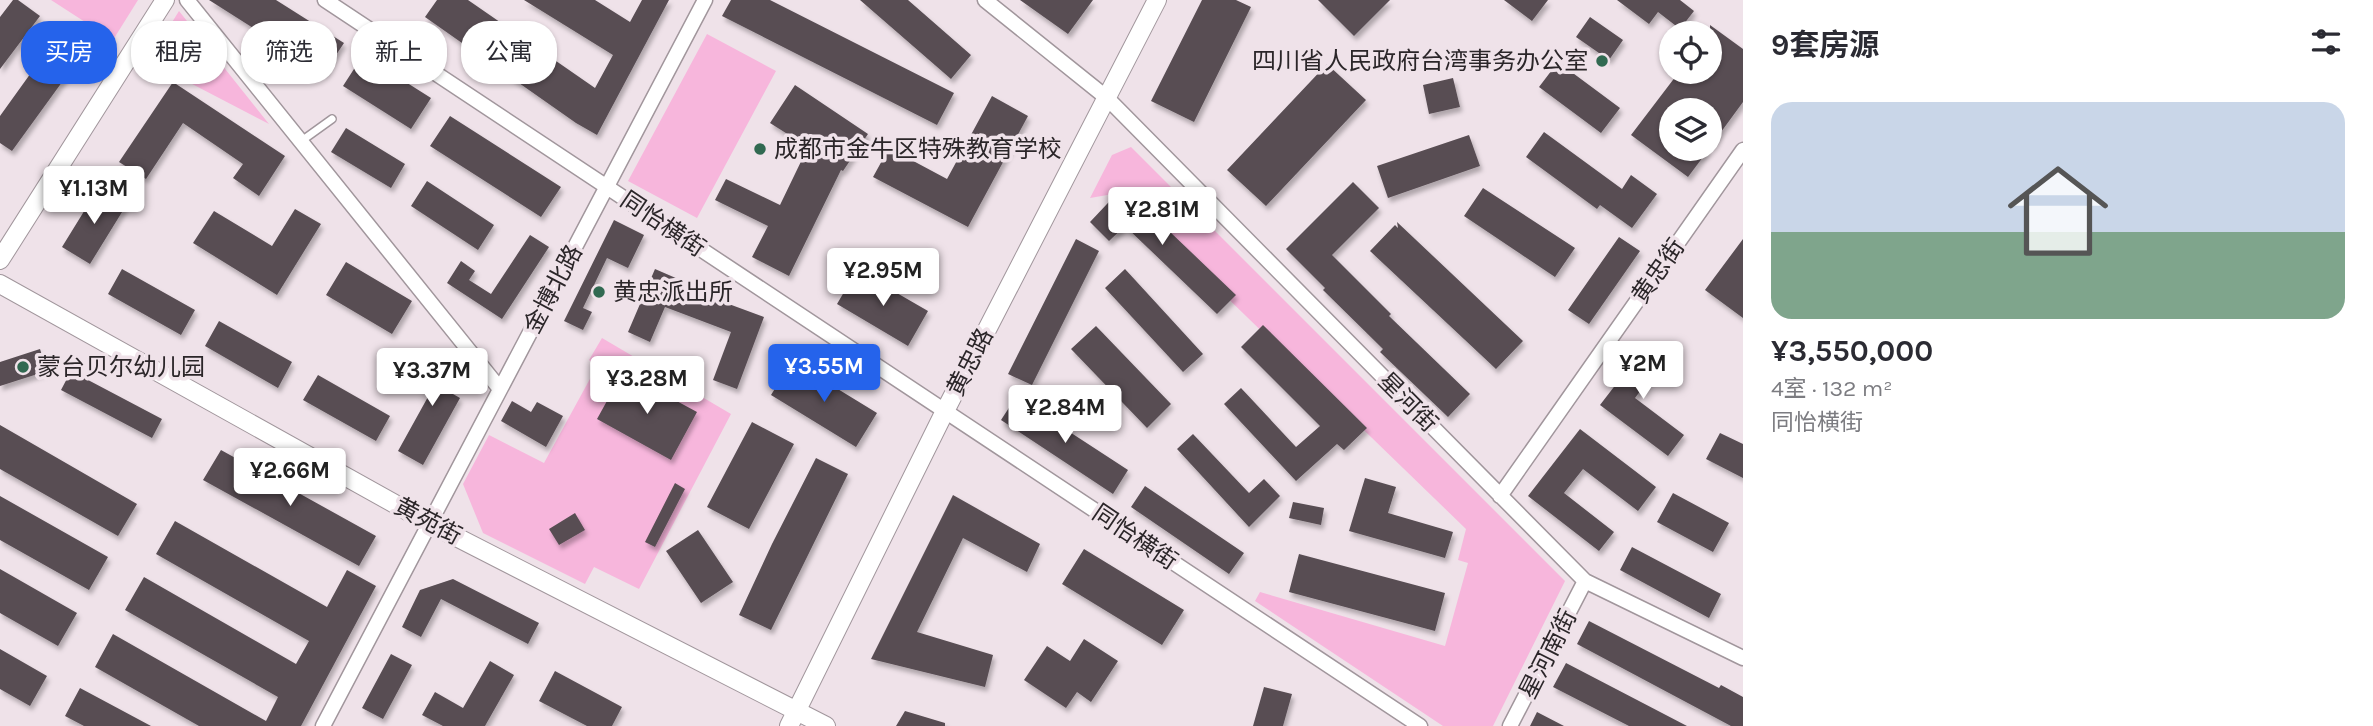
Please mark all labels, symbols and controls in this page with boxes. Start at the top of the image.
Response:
chip: 买房 [21,21,117,84]
chip: 租房 [131,21,227,84]
chip: 筛选 [241,21,337,84]
chip: 新上 [351,21,447,84]
chip: 公寓 [461,21,557,84]
map controls [1659,21,1722,161]
button: locate [1659,21,1722,84]
icon: filters [2307,23,2345,61]
text: 9套房源 [1771,27,1879,63]
place label: 四川省人民政府台湾事务办公室 [1252,47,1588,75]
marker: 四川省人民政府台湾事务办公室 [1594,53,1610,69]
button: layers [1659,98,1722,161]
place label: 成都市金牛区特殊教育学校 [774,135,1062,163]
marker: 成都市金牛区特殊教育学校 [752,141,768,157]
icon: home [1995,148,2121,274]
pin: ¥1.13M [37,166,151,226]
text: ¥1.13M [59,175,129,202]
street label: 同怡横街 [615,186,711,262]
pin: ¥2.81M [1105,188,1219,247]
text: ¥2.81M [1124,196,1200,223]
street label: 黄忠街 [1626,233,1690,309]
street label: 金博北路 [518,240,588,338]
pin: ¥2.95M [826,248,940,308]
text: ¥2.95M [843,257,923,284]
place label: 黄忠派出所 [613,278,733,306]
marker: 黄忠派出所 [591,284,607,300]
street label: 黄忠路 [941,324,999,400]
text: ¥3,550,000 [1771,333,1933,369]
pin: ¥2M [1609,342,1677,401]
pin: ¥3.55M [767,344,881,404]
pin: ¥3.37M [375,348,489,408]
text: ¥2M [1619,350,1667,377]
place label: 蒙台贝尔幼儿园 [37,353,205,381]
text: ¥3.55M [784,353,864,380]
pin: ¥3.28M [590,356,704,416]
text: ¥3.37M [393,357,471,384]
marker: 蒙台贝尔幼儿园 [15,359,31,375]
text: ¥3.28M [606,365,688,392]
street label: 星河街 [1373,367,1443,437]
text: 4室 · 132 m² [1771,375,1893,402]
pin: ¥2.84M [1008,386,1122,445]
text: ¥2.84M [1024,394,1106,421]
text: 同怡横街 [1771,409,1863,436]
pin: ¥2.66M [233,448,347,508]
text: ¥2.66M [250,457,330,484]
street label: 黄苑街 [390,492,466,550]
street label: 同怡横街 [1087,499,1183,575]
street label: 星河南街 [1514,605,1582,703]

